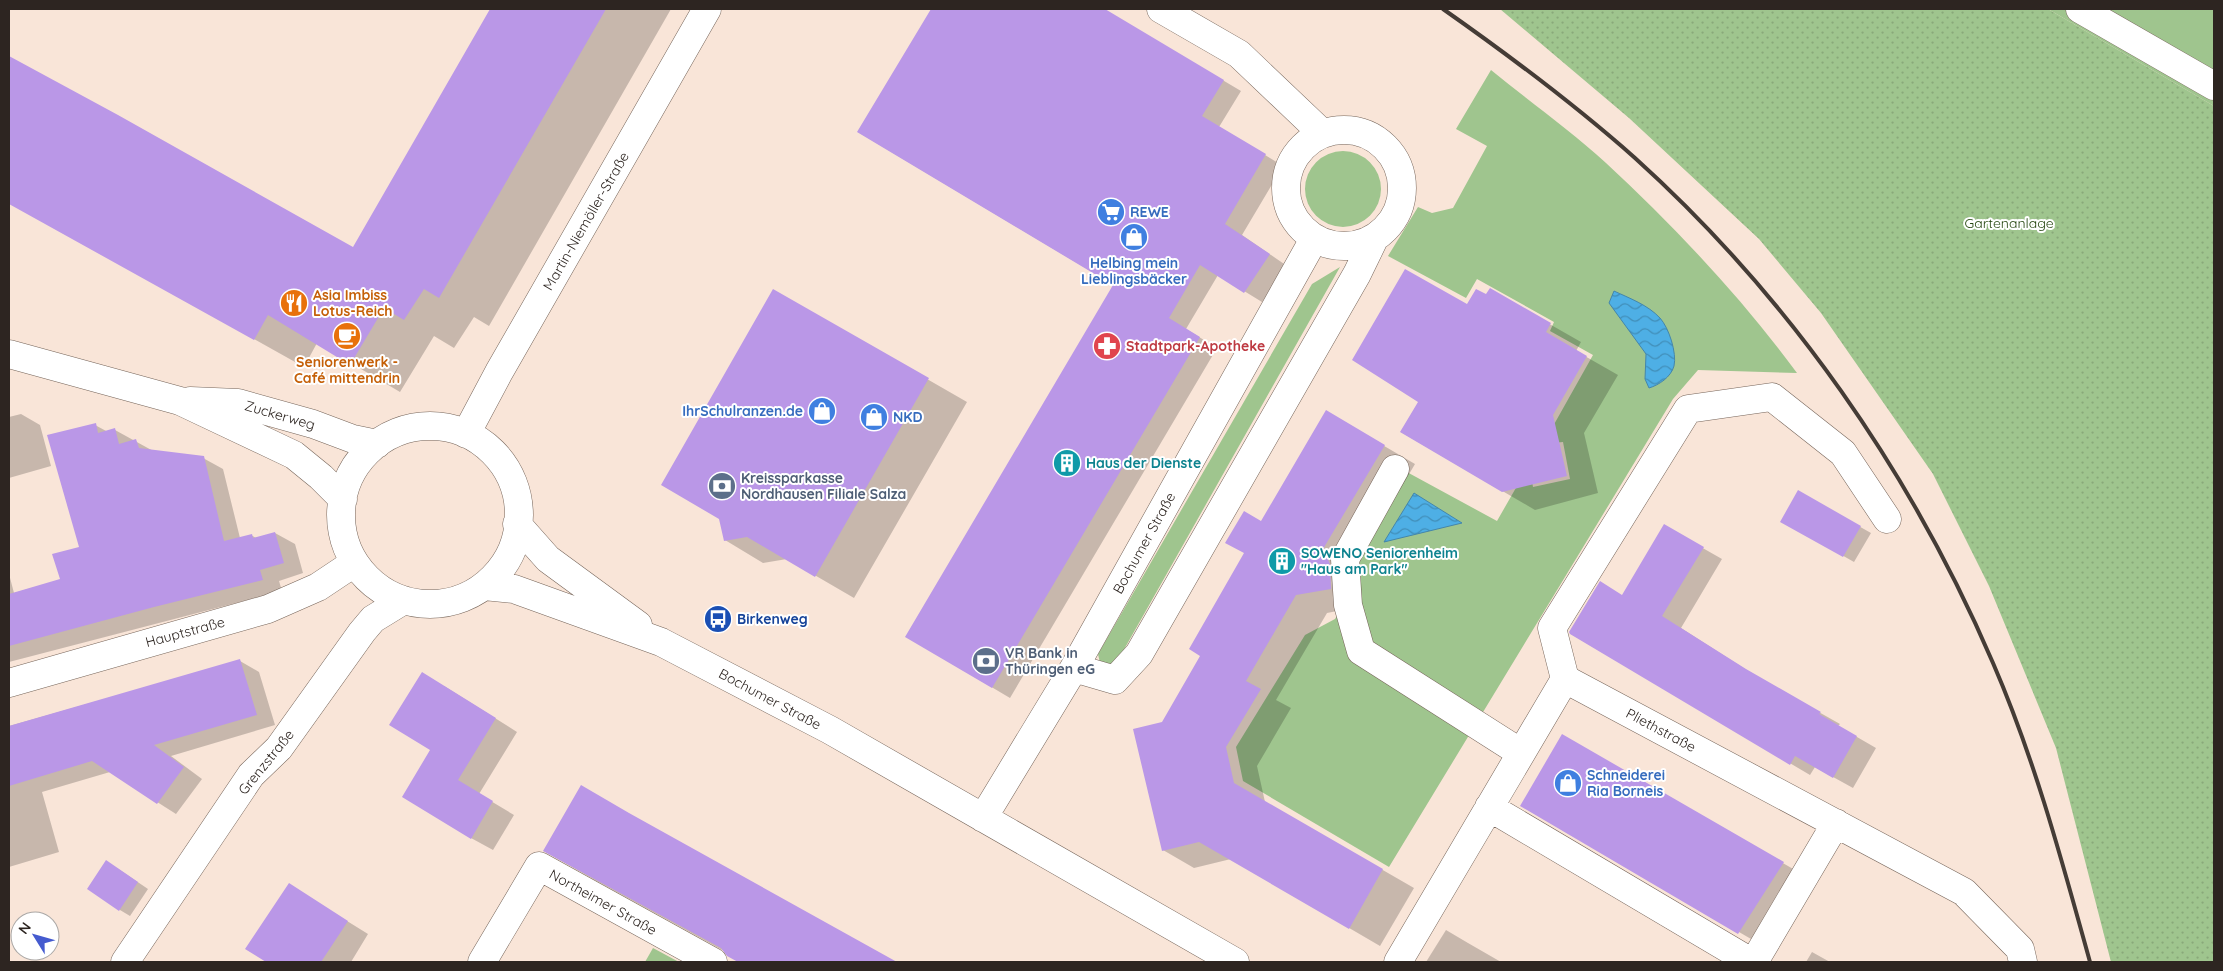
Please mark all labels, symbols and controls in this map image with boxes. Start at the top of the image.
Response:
street label: Martin-Niemöller-Straße [539,149,633,293]
supermarket icon: REWE [1096,197,1126,227]
place label: REWE [1130,203,1169,221]
park label: Gartenanlage [1964,214,2054,232]
shop icon: Helbing mein Lieblingsbäcker [1119,222,1149,252]
place label: Helbing mein Lieblingsbäcker [1081,254,1187,288]
place label: Asia Imbiss Lotus-Reich [313,286,392,320]
restaurant icon: Asia Imbiss Lotus-Reich [279,288,309,318]
cafe icon: Seniorenwerk - Café mittendrin [332,321,362,351]
pharmacy icon: Stadtpark-Apotheke [1092,331,1122,361]
place label: Stadtpark-Apotheke [1126,337,1265,355]
place label: Seniorenwerk - Café mittendrin [294,353,400,387]
street label: Zuckerweg [243,396,317,434]
shop icon: IhrSchulranzen.de [807,396,837,426]
place label: IhrSchulranzen.de [682,402,803,420]
shop icon: NKD [859,402,889,432]
place label: NKD [893,408,922,426]
building icon: Haus der Dienste [1052,448,1082,478]
place label: Haus der Dienste [1086,454,1201,472]
place label: Kreissparkasse Nordhausen Filiale Salza [741,469,906,503]
bank icon: Kreissparkasse Nordhausen Filiale Salza [707,471,737,501]
street label: Bochumer Straße [1109,489,1179,597]
place label: SOWENO Seniorenheim "Haus am Park" [1301,544,1458,578]
building icon: SOWENO Seniorenheim "Haus am Park" [1267,546,1297,576]
bus stop icon: Birkenweg [703,604,733,634]
place label: Birkenweg [737,610,808,628]
street label: Hauptstraße [143,613,227,651]
place label: VR Bank in Thüringen eG [1005,644,1095,678]
bank icon: VR Bank in Thüringen eG [971,646,1001,676]
street label: Bochumer Straße [716,664,824,734]
street label: Pliethstraße [1623,704,1699,756]
street label: Grenzstraße [234,726,298,798]
place label: Schneiderei Ria Borneis [1587,766,1665,800]
shop icon: Schneiderei Ria Borneis [1553,768,1583,798]
street label: Northeimer Straße [546,865,660,939]
north arrow [10,911,60,961]
text: N [14,919,35,938]

